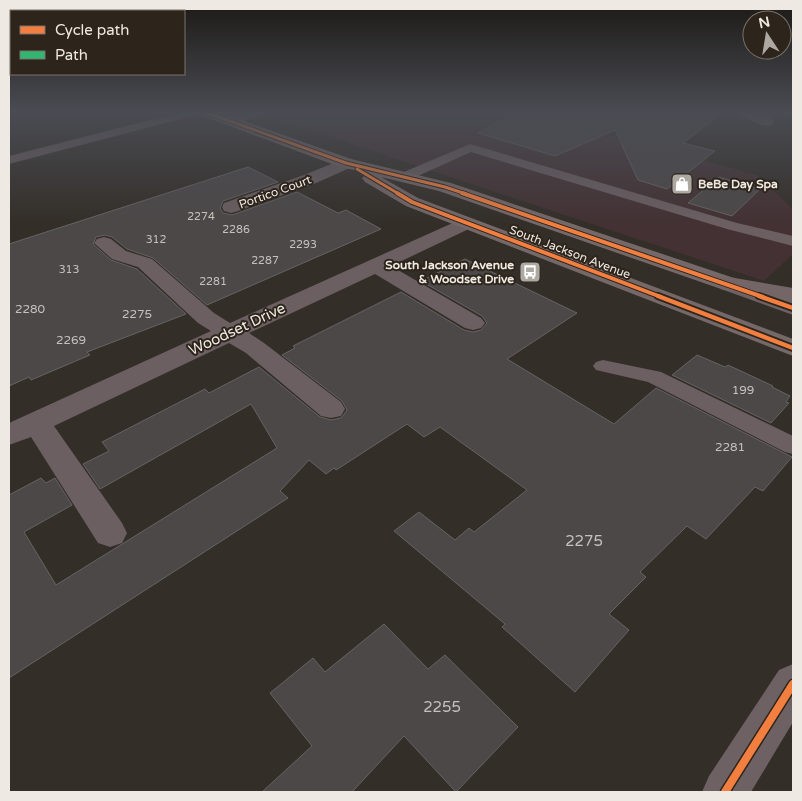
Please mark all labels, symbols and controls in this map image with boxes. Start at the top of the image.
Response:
legend [10,10,185,75]
north arrow [742,10,792,60]
text: N [757,13,772,32]
text: Cycle path [55,21,129,39]
text: Path [55,46,88,64]
street label: Portico Court [237,172,314,212]
shop icon: BeBe Day Spa [670,172,694,196]
place label: BeBe Day Spa [698,177,778,192]
house number: 2274 [187,210,215,223]
street label: South Jackson Avenue [507,222,633,282]
house number: 2286 [222,223,250,236]
house number: 312 [146,233,166,246]
house number: 2293 [289,238,317,251]
house number: 2287 [251,254,279,267]
place label: South Jackson Avenue & Woodset Drive [385,258,514,286]
bus stop icon: South Jackson Avenue & Woodset Drive [518,260,542,284]
house number: 313 [59,263,79,276]
house number: 2281 [199,275,227,288]
street label: Woodset Drive [186,299,288,359]
house number: 2280 [15,302,46,316]
house number: 2275 [122,307,152,321]
house number: 2269 [56,333,86,347]
house number: 199 [732,383,754,397]
house number: 2281 [715,440,745,454]
house number: 2275 [565,532,603,550]
house number: 2255 [423,698,461,716]

